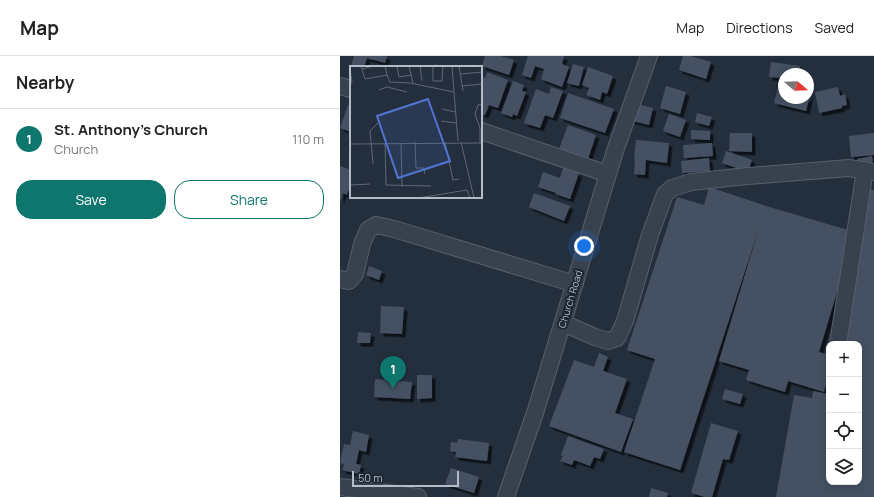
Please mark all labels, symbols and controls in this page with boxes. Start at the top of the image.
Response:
text: Map [20,15,59,41]
text: Map [676,18,704,37]
text: Directions [726,18,793,37]
text: Saved [815,18,854,37]
inset map [350,66,482,198]
north arrow [778,68,814,104]
text: Nearby [16,71,74,94]
text: St. Anthony's Church [54,119,208,140]
text: 1 [26,130,32,148]
text: 110 m [292,130,324,148]
text: Church [54,140,98,158]
button: Save [16,180,166,219]
button: Share [174,180,324,219]
your location [574,236,594,256]
street label: Church Road [555,268,585,330]
map controls [826,341,862,485]
button: + [826,341,862,377]
pin: 1 [380,356,406,389]
button: − [826,377,862,413]
button: locate [826,413,862,449]
button: layers [826,449,862,485]
scale bar [352,469,459,488]
text: 50 m [358,470,383,485]

